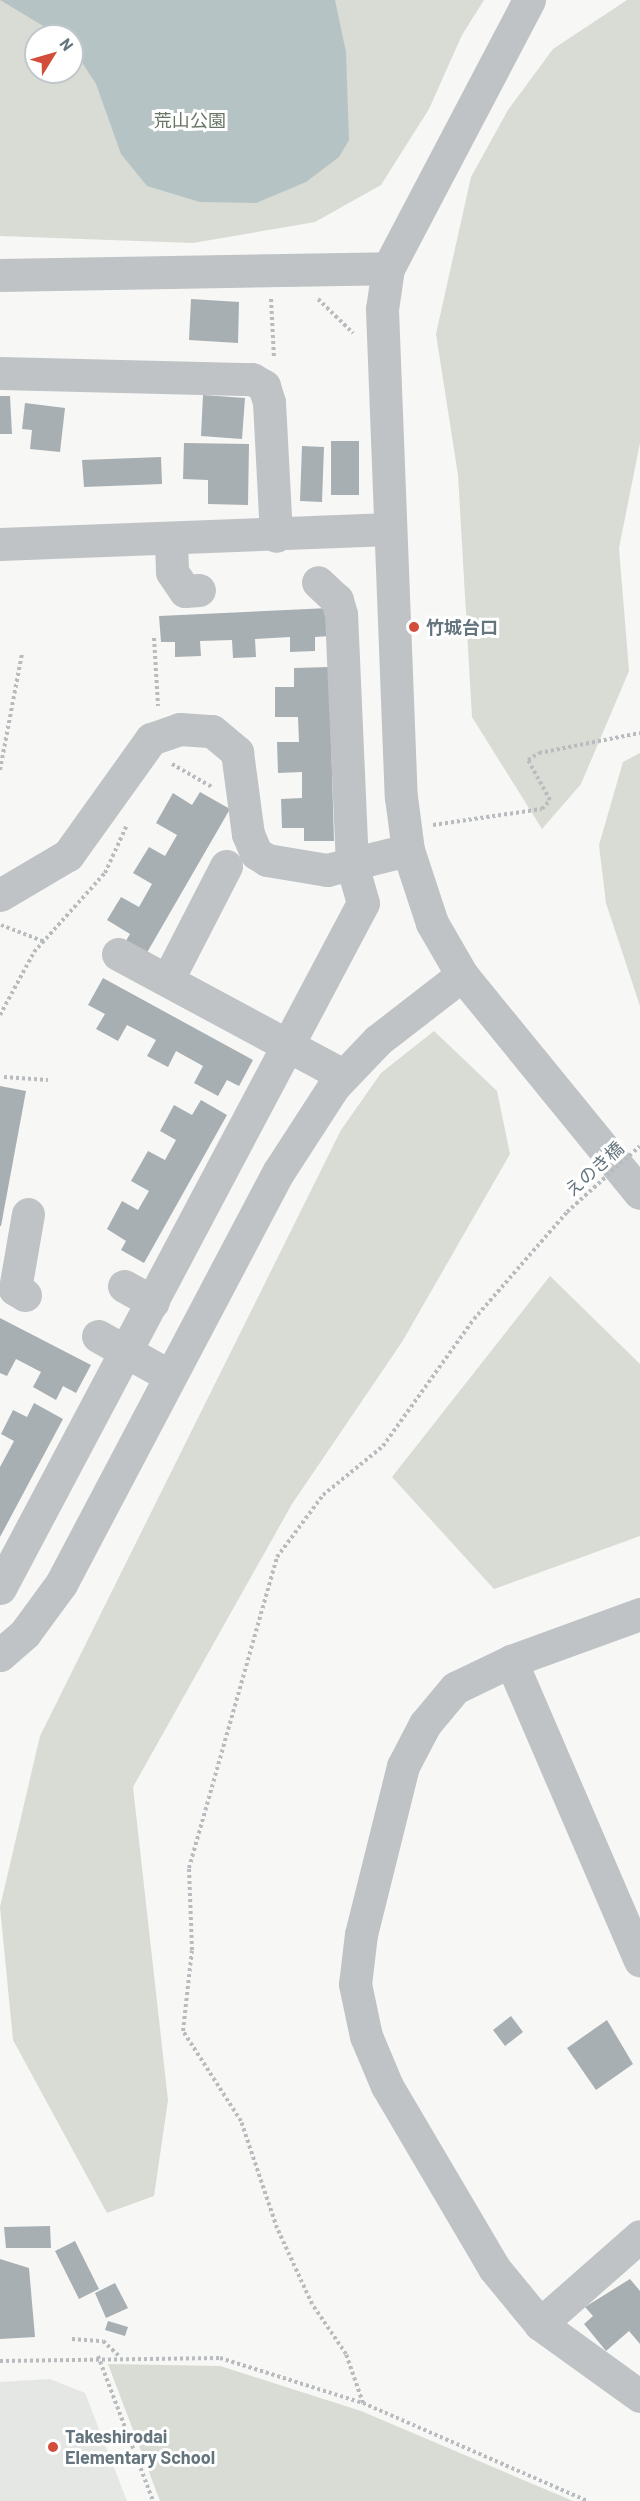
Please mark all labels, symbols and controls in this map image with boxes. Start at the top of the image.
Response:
north arrow [24,24,84,84]
text: N [56,34,78,54]
park label: 荒山公園 [154,109,226,131]
place label: 竹城台口 [426,616,498,638]
marker: 竹城台口 [407,620,421,634]
street label: えのき橋 [560,1137,628,1201]
place label: Takeshirodai Elementary School [65,2426,215,2468]
marker: Takeshirodai Elementary School [46,2440,60,2454]

